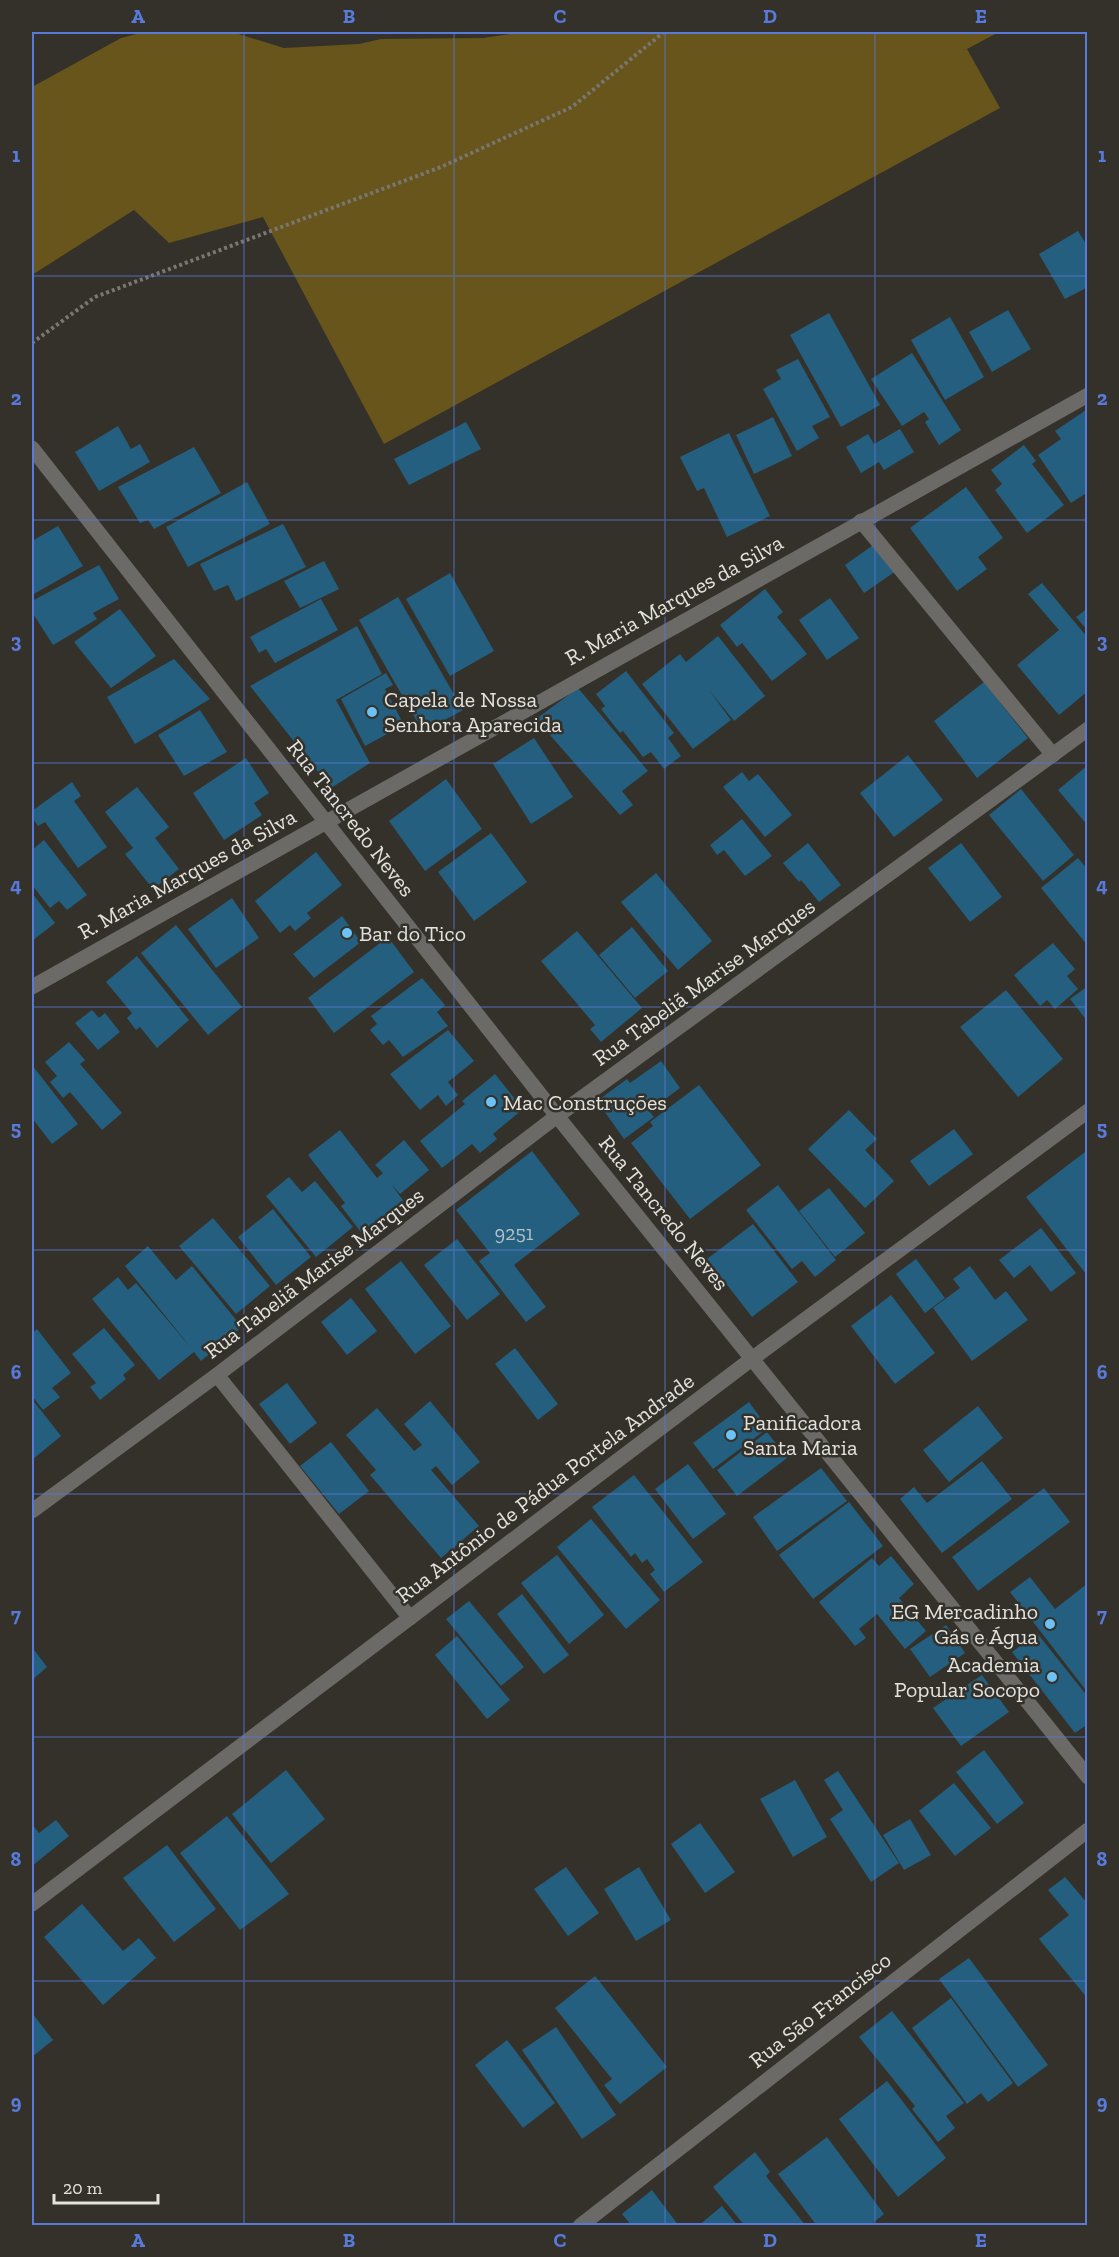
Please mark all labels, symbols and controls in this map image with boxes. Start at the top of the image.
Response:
text: A [131,4,145,28]
text: B [343,4,355,28]
text: C [554,4,567,28]
text: D [763,4,777,28]
text: E [975,4,987,28]
text: 1 [12,143,20,167]
text: 1 [1098,143,1106,167]
text: 2 [11,386,22,410]
text: 2 [1097,386,1108,410]
street label: R. Maria Marques da Silva [560,529,788,671]
text: 3 [11,629,22,653]
text: 3 [1097,629,1108,653]
place label: Capela de Nossa Senhora Aparecida [384,686,562,738]
marker: Capela de Nossa Senhora Aparecida [365,705,379,719]
street label: Rua Tancredo Neves [281,734,421,902]
street label: R. Maria Marques da Silva [73,803,301,945]
text: 4 [10,873,22,897]
text: 4 [1096,873,1108,897]
street label: Rua Tabeliã Marise Marques [588,892,820,1072]
place label: Bar do Tico [359,920,466,947]
marker: Bar do Tico [340,926,354,940]
place label: Mac Construções [503,1089,667,1116]
marker: Mac Construções [484,1095,498,1109]
text: 5 [11,1116,21,1140]
text: 5 [1097,1116,1107,1140]
street label: Rua Tancredo Neves [593,1130,735,1296]
street label: Rua Tabeliã Marise Marques [199,1182,429,1364]
house number: 9251 [495,1221,534,1245]
text: 6 [11,1360,22,1384]
text: 6 [1097,1360,1108,1384]
street label: Rua Antônio de Pádua Portela Andrade [391,1367,699,1609]
place label: Panificadora Santa Maria [743,1409,862,1461]
marker: Panificadora Santa Maria [724,1428,738,1442]
place label: EG Mercadinho Gás e Água [891,1598,1038,1650]
text: 7 [11,1603,21,1627]
text: 7 [1097,1603,1107,1627]
marker: EG Mercadinho Gás e Água [1043,1617,1057,1631]
place label: Academia Popular Socopo [894,1651,1040,1703]
marker: Academia Popular Socopo [1045,1670,1059,1684]
text: 8 [11,1847,22,1871]
text: 8 [1097,1847,1108,1871]
street label: Rua São Francisco [744,1946,896,2074]
text: 9 [11,2090,22,2114]
text: 9 [1097,2090,1108,2114]
scale bar [54,2167,158,2205]
text: 20 m [63,2177,103,2199]
text: A [131,2228,145,2252]
text: B [343,2228,355,2252]
text: C [554,2228,567,2252]
text: D [763,2228,777,2252]
text: E [975,2228,987,2252]

